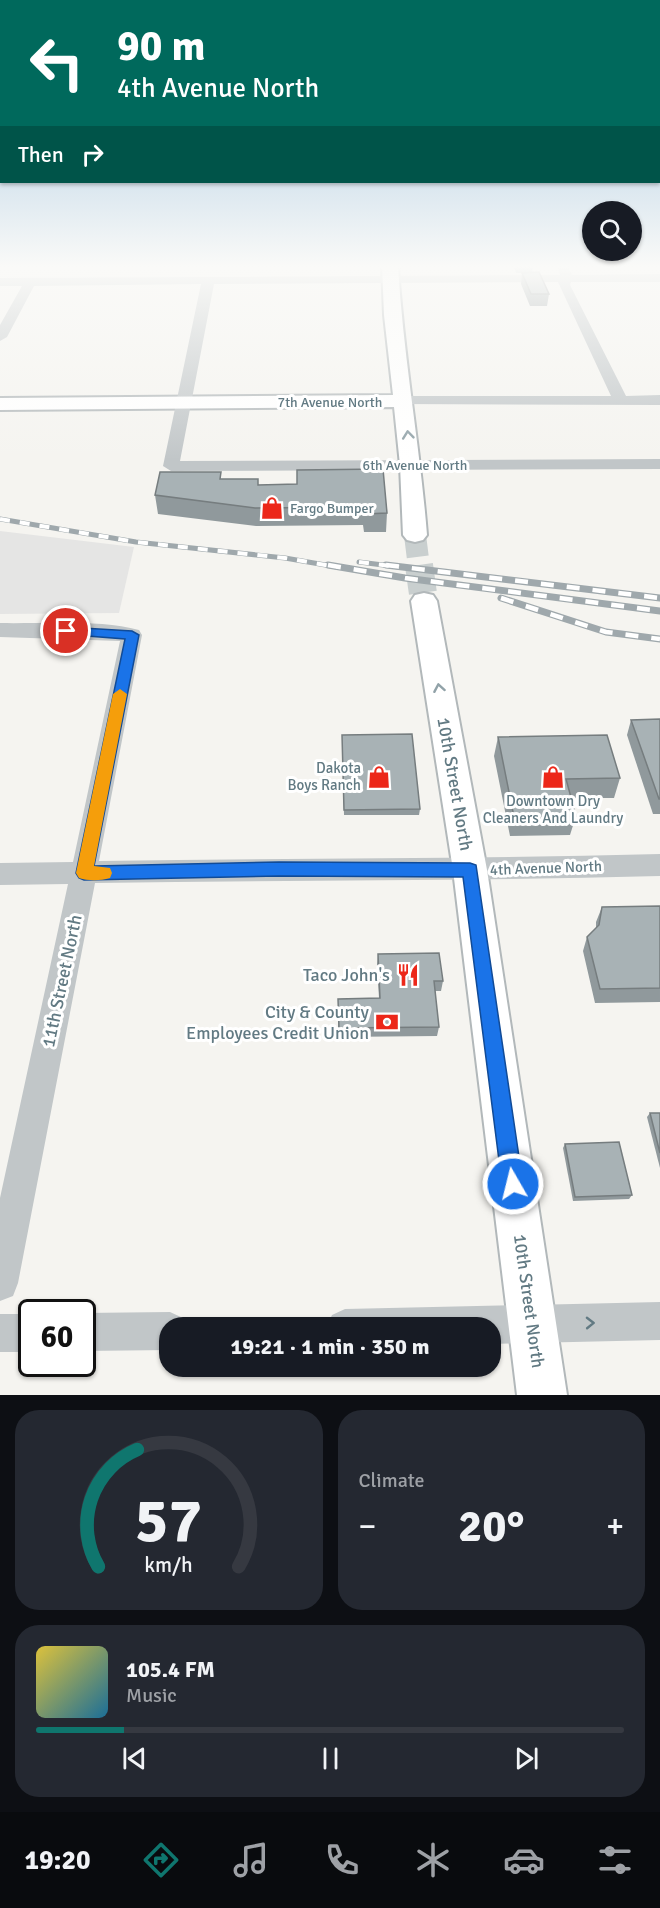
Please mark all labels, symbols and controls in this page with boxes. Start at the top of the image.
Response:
text: 90 m [117,21,206,72]
icon: left [18,24,96,102]
text: 4th Avenue North [117,72,319,105]
icon: right [76,138,109,171]
text: Then [18,141,64,168]
map controls [582,201,642,261]
button: search [582,201,642,261]
street label: 7th Avenue North [278,394,382,411]
one-way arrow [402,430,415,440]
street label: 6th Avenue North [363,457,467,474]
shop icon: Fargo Bumper [259,495,285,521]
place label: Fargo Bumper [290,500,374,517]
pin [40,605,91,656]
icon: arrive [49,614,82,647]
one-way arrow [433,684,446,694]
street label: 10th Street North [432,716,478,852]
place label: Dakota Boys Ranch [288,759,361,794]
shop icon: Dakota Boys Ranch [366,764,392,790]
shop icon: Downtown Dry Cleaners And Laundry [540,764,566,790]
place label: Downtown Dry Cleaners And Laundry [483,792,623,827]
street label: 4th Avenue North [490,857,602,879]
street label: 11th Street North [37,913,87,1049]
restaurant icon: Taco John's [395,962,421,988]
place label: Taco John's [303,964,390,986]
place label: City & County Employees Credit Union [186,1001,370,1044]
bank icon: City & County Employees Credit Union [374,1009,400,1035]
position arrow [481,1152,545,1216]
street label: 10th Street North [509,1233,549,1369]
speed limit sign: 60 [18,1299,96,1377]
one-way arrow [586,1316,595,1329]
text: 19:21 · 1 min · 350 m [230,1333,430,1360]
text: Climate [359,1468,424,1493]
text: 57 [135,1482,202,1559]
text: 20° [458,1499,525,1554]
text: − [359,1506,376,1547]
text: + [606,1506,624,1547]
text: km/h [144,1552,193,1578]
text: 105.4 FM [126,1656,215,1683]
text: Music [126,1683,177,1708]
icon: previous [118,1742,151,1775]
icon: pause [314,1742,347,1775]
icon: next [510,1742,543,1775]
icon: directions [140,1839,182,1881]
icon: music [230,1839,272,1881]
icon: phone [321,1839,363,1881]
icon: climate [412,1839,454,1881]
icon: car [503,1839,545,1881]
icon: filters [594,1839,636,1881]
text: 19:20 [24,1844,91,1877]

